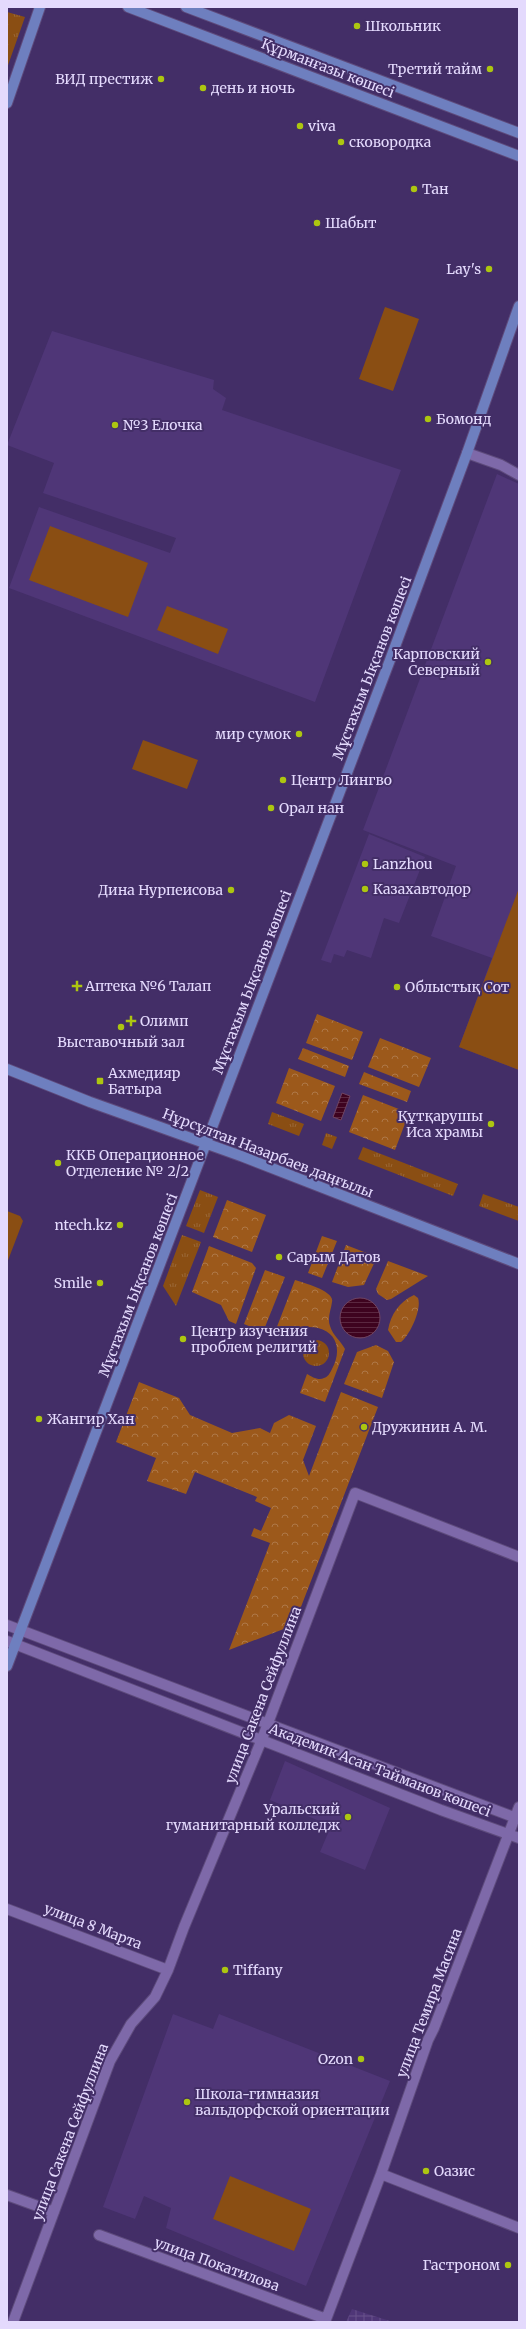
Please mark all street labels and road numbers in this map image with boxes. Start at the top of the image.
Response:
street label: Құрманғазы көшесі [259,34,398,102]
street label: Мұстахым Ықсанов көшесі [329,573,416,762]
street label: Мұстахым Ықсанов көшесі [209,887,296,1076]
street label: Нұрсұлтан Назарбаев даңғылы [160,1104,376,1202]
street label: Мұстахым Ықсанов көшесі [95,1190,182,1379]
street label: улица Сакена Сейфуллина [221,1603,305,1786]
street label: Академик Асан Тайманов көшесі [266,1719,494,1821]
street label: улица 8 Марта [41,1899,145,1953]
street label: улица Темира Масина [392,1925,466,2080]
street label: улица Сакена Сейфуллина [28,2040,112,2223]
street label: улица Покатилова [152,2233,282,2295]

